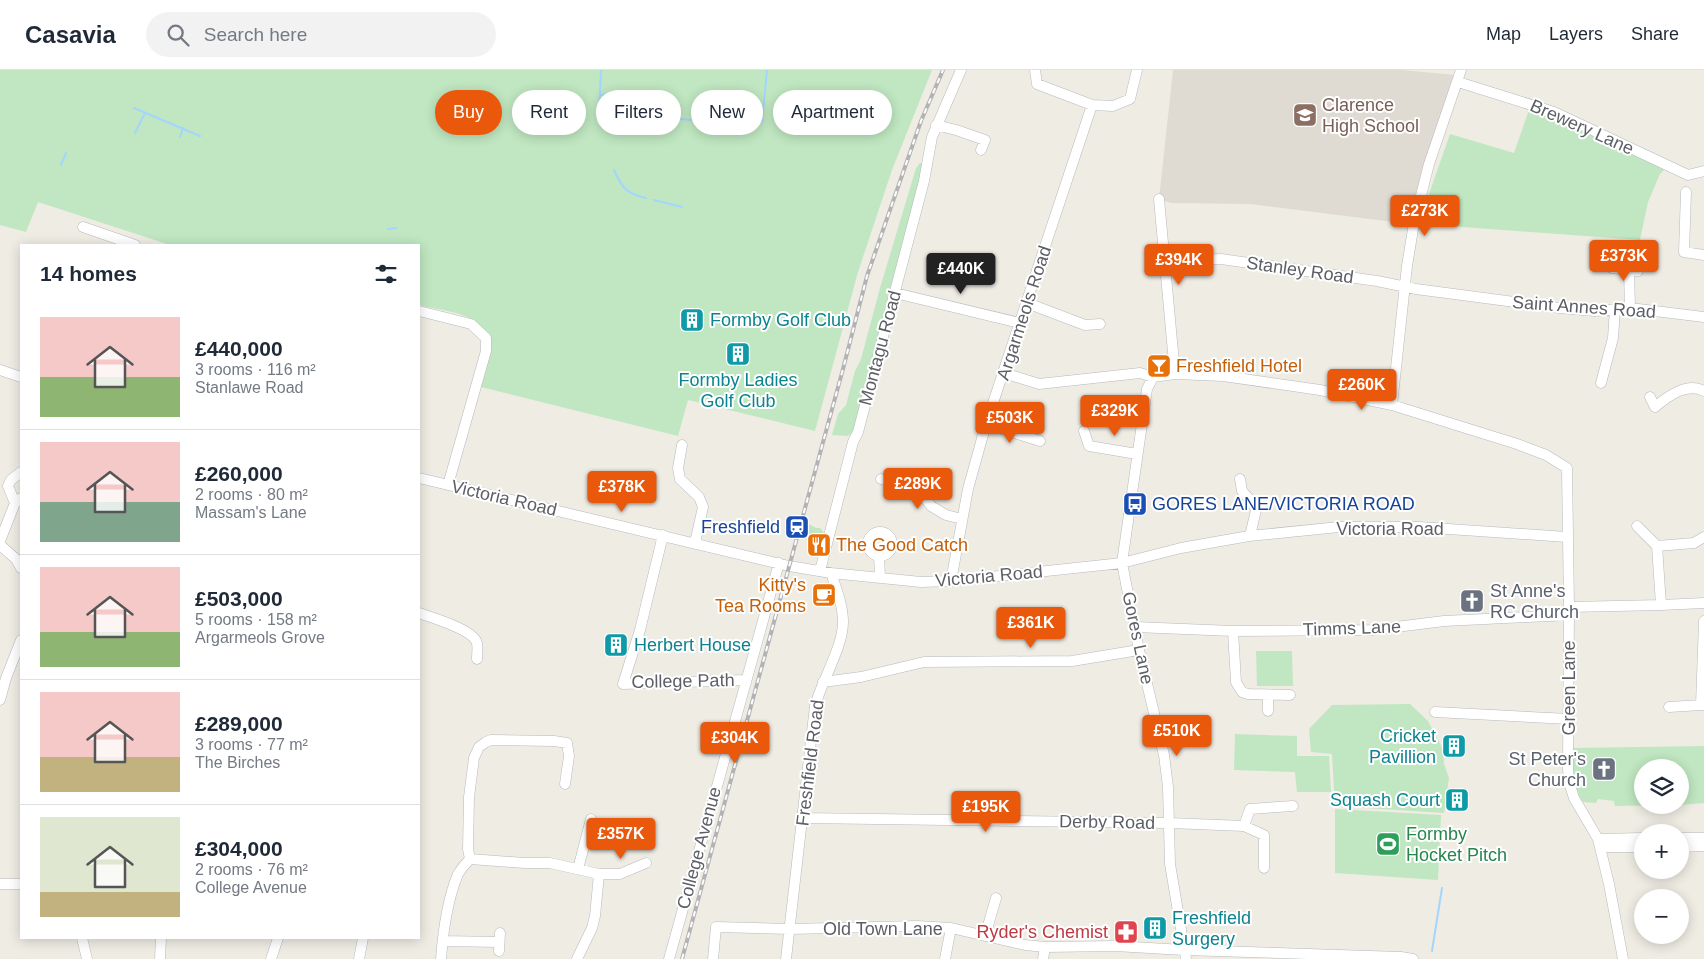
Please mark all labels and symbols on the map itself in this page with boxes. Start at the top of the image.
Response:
place label: Clarence High School [1322,95,1419,136]
street label: Brewery Lane [1527,95,1637,159]
school or university icon: Clarence High School [1292,102,1318,128]
pin: £273K [1390,194,1460,237]
pin: £373K [1589,240,1659,282]
street label: Argarmeols Road [993,243,1055,383]
pin: £394K [1144,244,1214,286]
pin: £440K [926,252,996,295]
street label: Stanley Road [1245,253,1355,287]
street label: Montagu Road [855,288,905,408]
street label: Saint Annes Road [1511,292,1657,322]
building icon: Formby Golf Club [679,307,705,333]
place label: Formby Golf Club [710,310,851,330]
building icon: Formby Ladies Golf Club [725,341,751,367]
bar icon: Freshfield Hotel [1146,353,1172,379]
place label: Freshfield Hotel [1176,356,1302,376]
pin: £260K [1327,368,1397,411]
place label: Formby Ladies Golf Club [678,370,798,411]
pin: £329K [1080,394,1150,437]
pin: £503K [975,402,1045,444]
pin: £289K [883,468,953,510]
pin: £378K [587,470,657,513]
street label: Victoria Road [449,476,559,520]
bus stop icon: GORES LANE/VICTORIA ROAD [1122,491,1148,517]
place label: GORES LANE/VICTORIA ROAD [1152,494,1415,514]
station icon: Freshfield [784,514,810,540]
place label: Freshfield [701,517,780,537]
street label: Victoria Road [1336,519,1444,539]
restaurant icon: The Good Catch [806,532,832,558]
place label: The Good Catch [836,535,968,555]
street label: Victoria Road [934,561,1044,591]
place label: Kitty's Tea Rooms [715,575,806,616]
place label: St Anne's RC Church [1490,581,1579,622]
cafe icon: Kitty's Tea Rooms [811,582,837,608]
church icon: St Anne's RC Church [1459,588,1485,614]
street label: Gores Lane [1118,590,1158,686]
pin: £361K [996,606,1066,649]
street label: Timms Lane [1303,616,1401,640]
building icon: Herbert House [603,632,629,658]
place label: Herbert House [634,635,751,655]
street label: Green Lane [1559,640,1579,736]
street label: College Path [631,670,735,692]
street label: Freshfield Road [792,699,828,827]
pin: £510K [1142,714,1212,757]
pin: £304K [700,722,770,764]
place label: Cricket Pavillion [1369,726,1436,767]
building icon: Cricket Pavillion [1441,733,1467,759]
place label: St Peter's Church [1509,749,1586,790]
church icon: St Peter's Church [1591,756,1617,782]
street label: College Avenue [673,785,725,911]
building icon: Squash Court [1444,787,1470,813]
pin: £195K [951,790,1021,833]
place label: Squash Court [1330,790,1440,810]
street label: Derby Road [1059,811,1155,833]
pin: £357K [586,818,656,860]
place label: Formby Hocket Pitch [1406,824,1507,865]
sports icon: Formby Hocket Pitch [1375,831,1401,857]
place label: Freshfield Surgery [1172,908,1251,949]
building icon: Freshfield Surgery [1142,915,1168,941]
street label: Old Town Lane [823,919,943,939]
pharmacy icon: Ryder's Chemist [1113,919,1139,945]
place label: Ryder's Chemist [977,922,1108,942]

